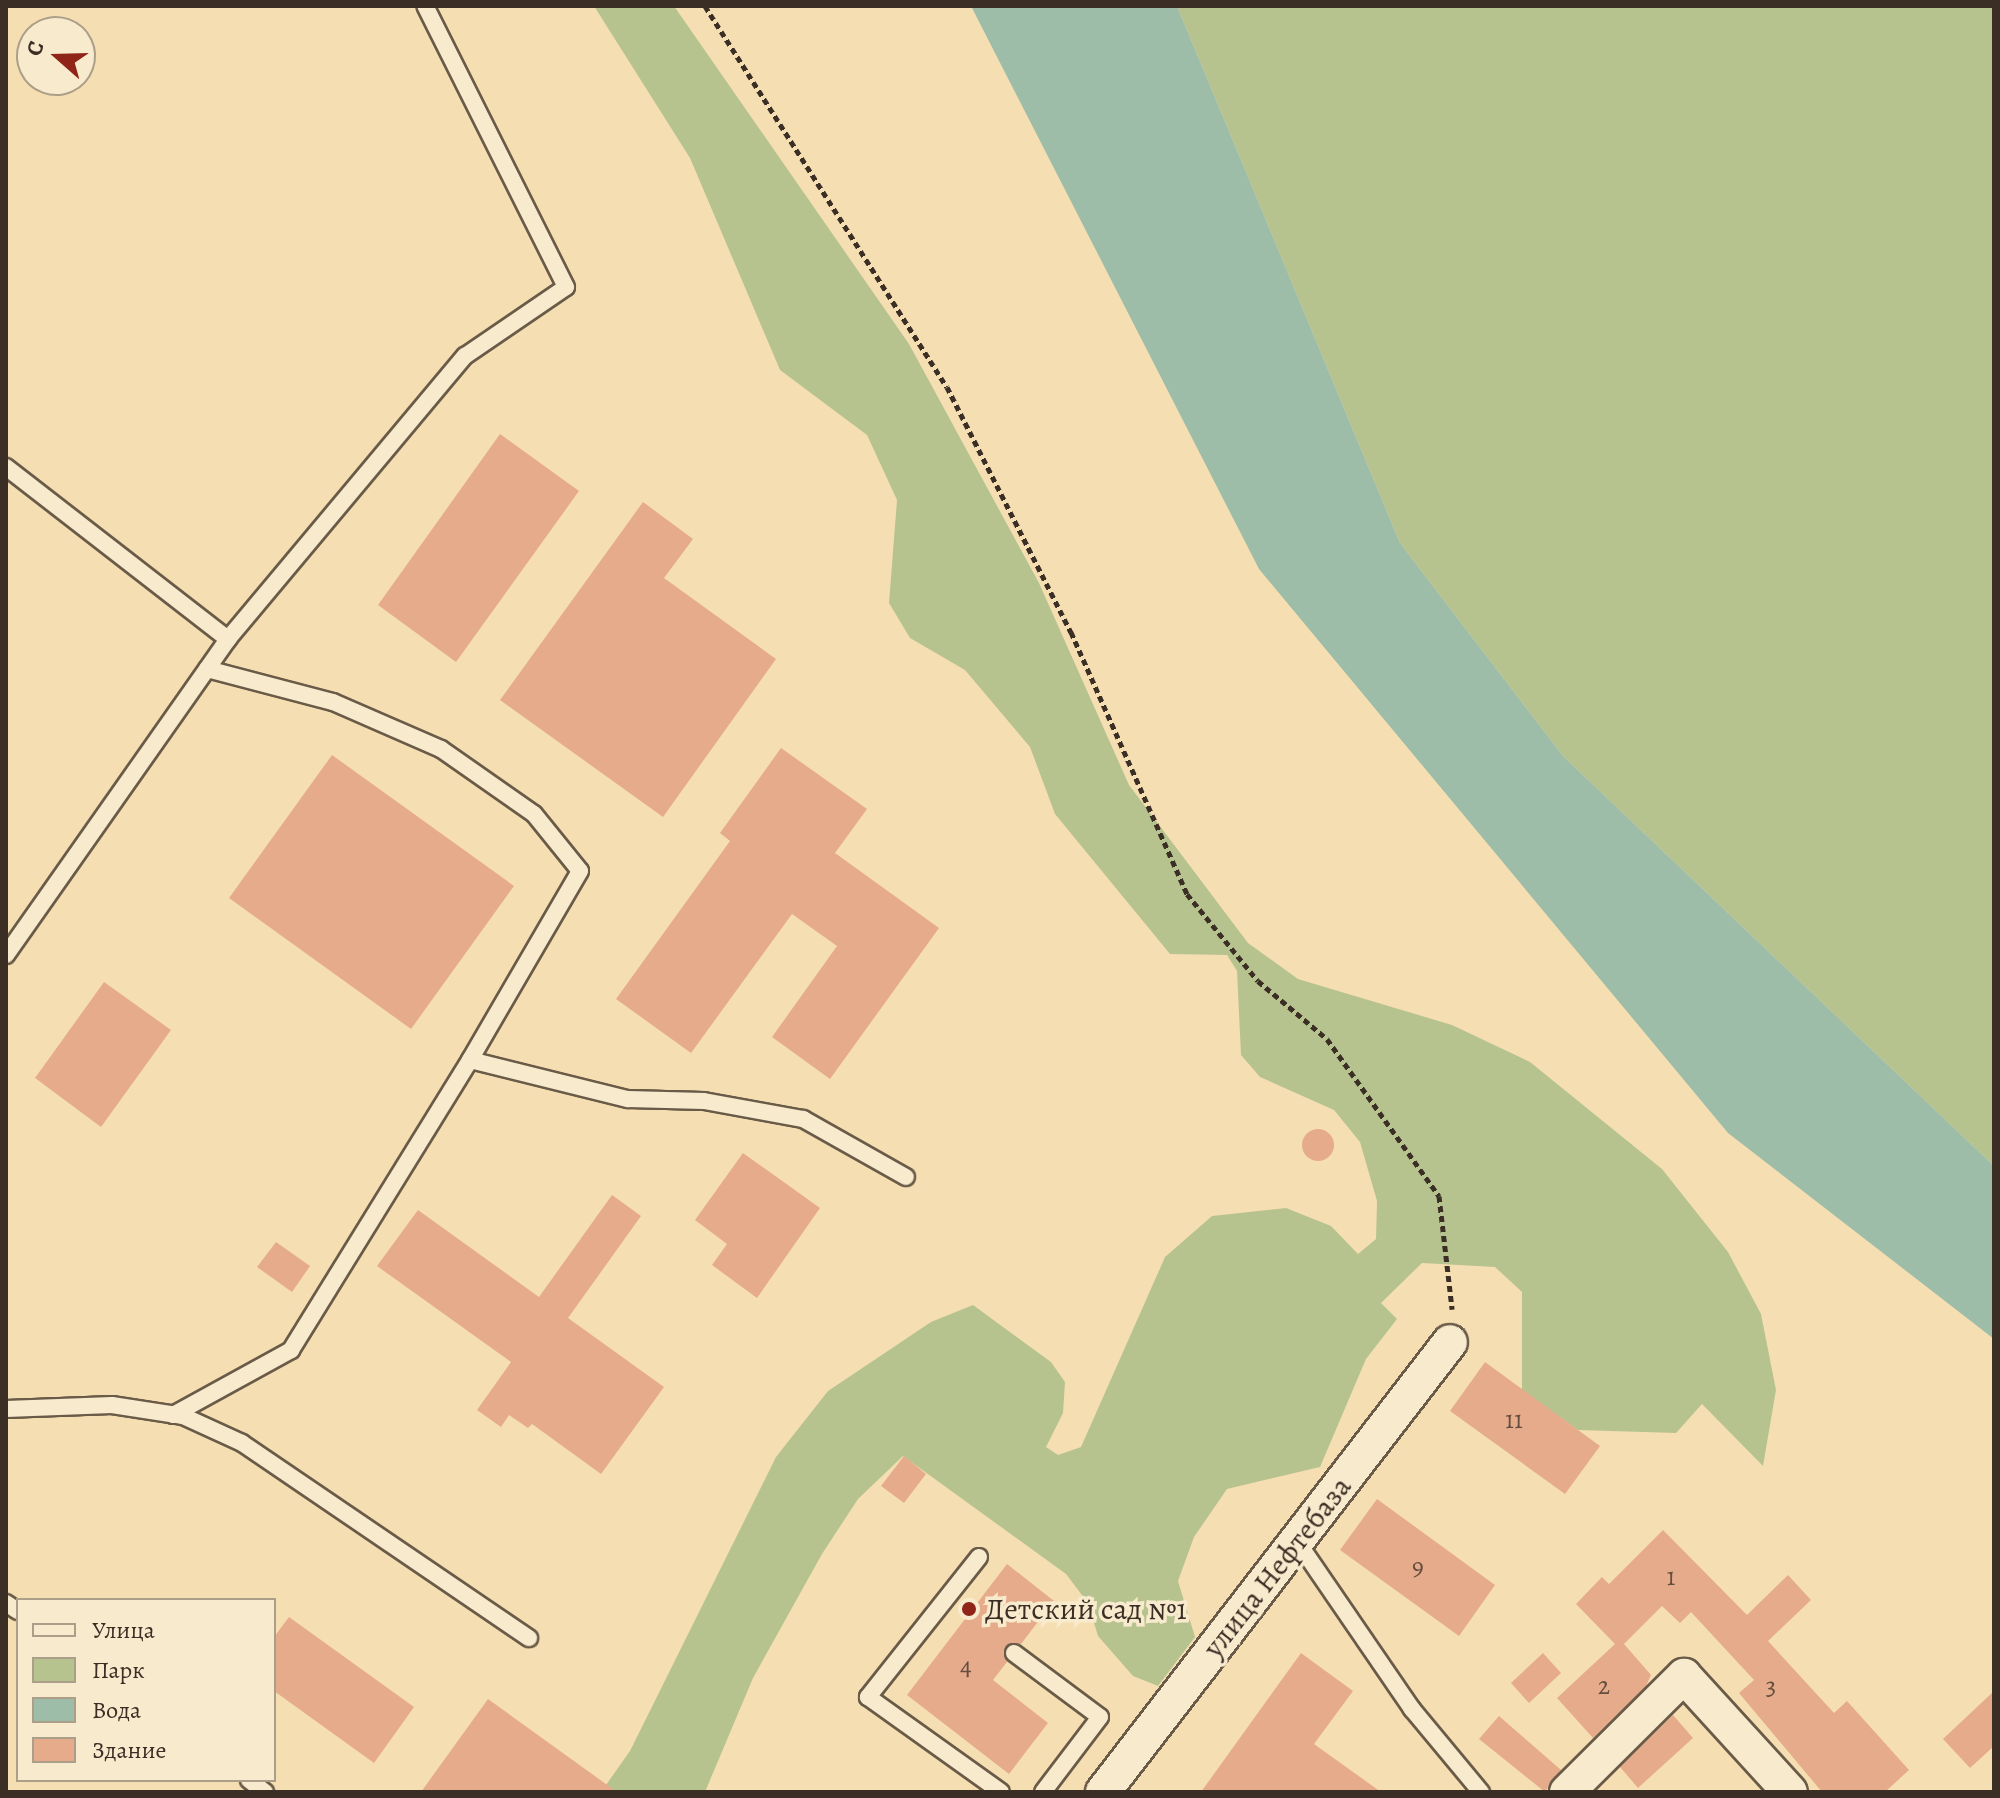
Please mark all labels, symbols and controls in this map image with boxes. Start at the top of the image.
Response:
north arrow [16,16,96,96]
text: С [19,37,52,60]
house number: 11 [1505,1404,1523,1436]
street label: улица Нефтебаза [1195,1469,1359,1665]
house number: 9 [1412,1551,1424,1583]
house number: 1 [1667,1561,1675,1593]
place label: Детский сад №1 [985,1591,1187,1627]
legend [16,1598,276,1782]
marker: Детский сад №1 [960,1600,978,1618]
text: Улица [92,1614,155,1646]
house number: 4 [960,1651,972,1683]
text: Парк [92,1654,145,1686]
house number: 2 [1598,1670,1610,1702]
house number: 3 [1766,1670,1776,1702]
text: Вода [92,1694,141,1726]
text: Здание [92,1734,167,1766]

